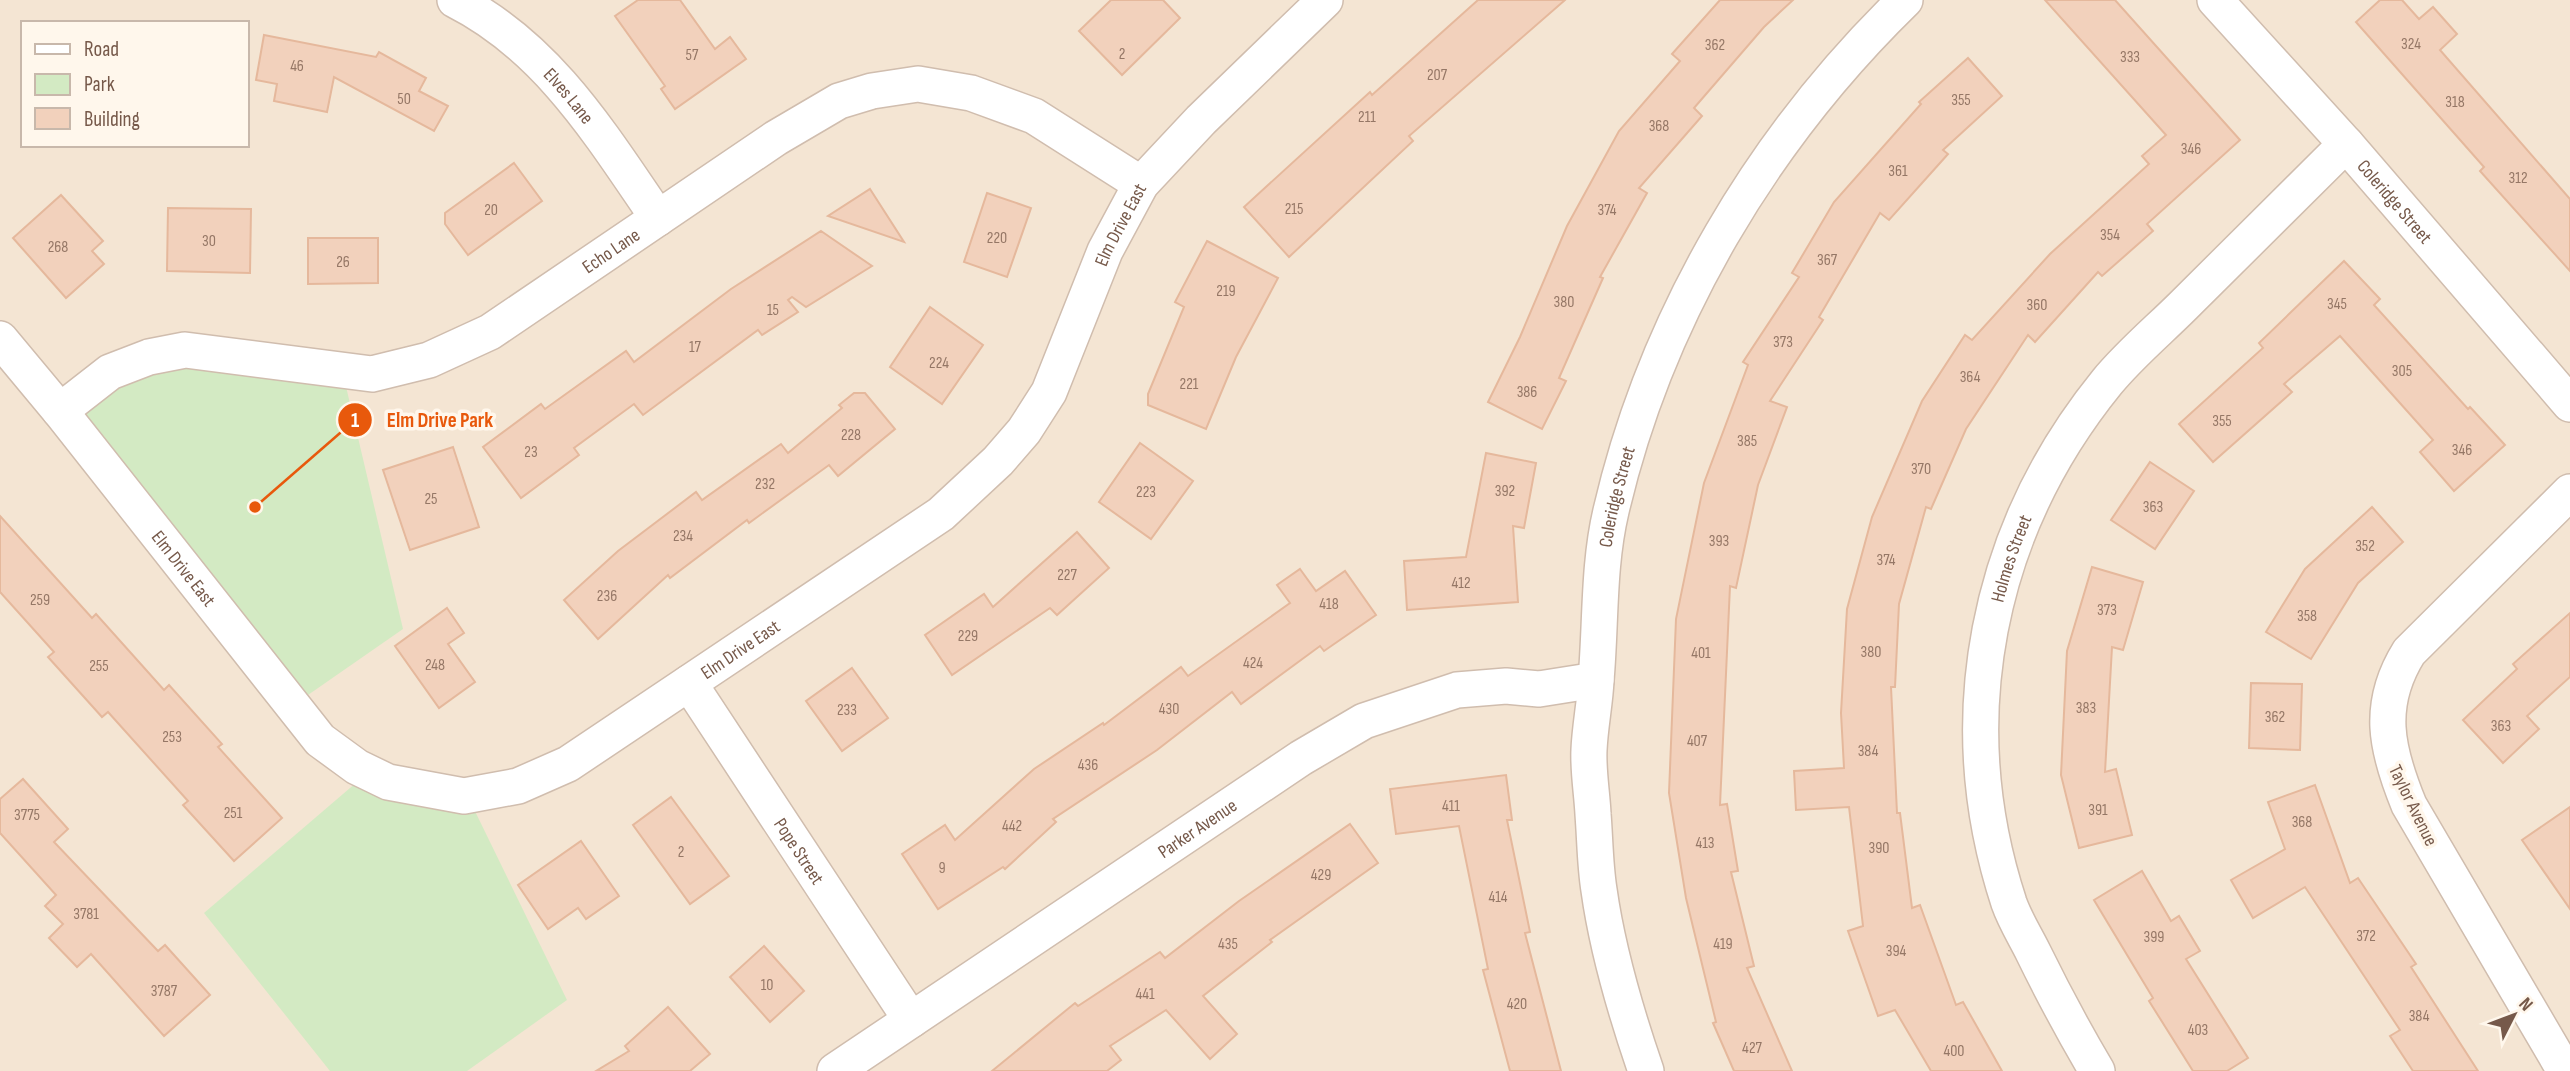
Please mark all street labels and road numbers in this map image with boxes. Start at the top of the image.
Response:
street label: Elves Lane [538,64,598,129]
street label: Coleridge Street [2352,155,2437,249]
street label: Elm Drive East [1090,180,1152,270]
street label: Echo Lane [578,224,645,279]
street label: Coleridge Street [1595,443,1641,549]
street label: Holmes Street [1987,511,2037,605]
street label: Elm Drive East [146,526,220,612]
street label: Elm Drive East [697,615,785,685]
street label: Taylor Avenue [2383,761,2442,850]
street label: Parker Avenue [1154,794,1242,864]
street label: Pope Street [768,814,829,889]

